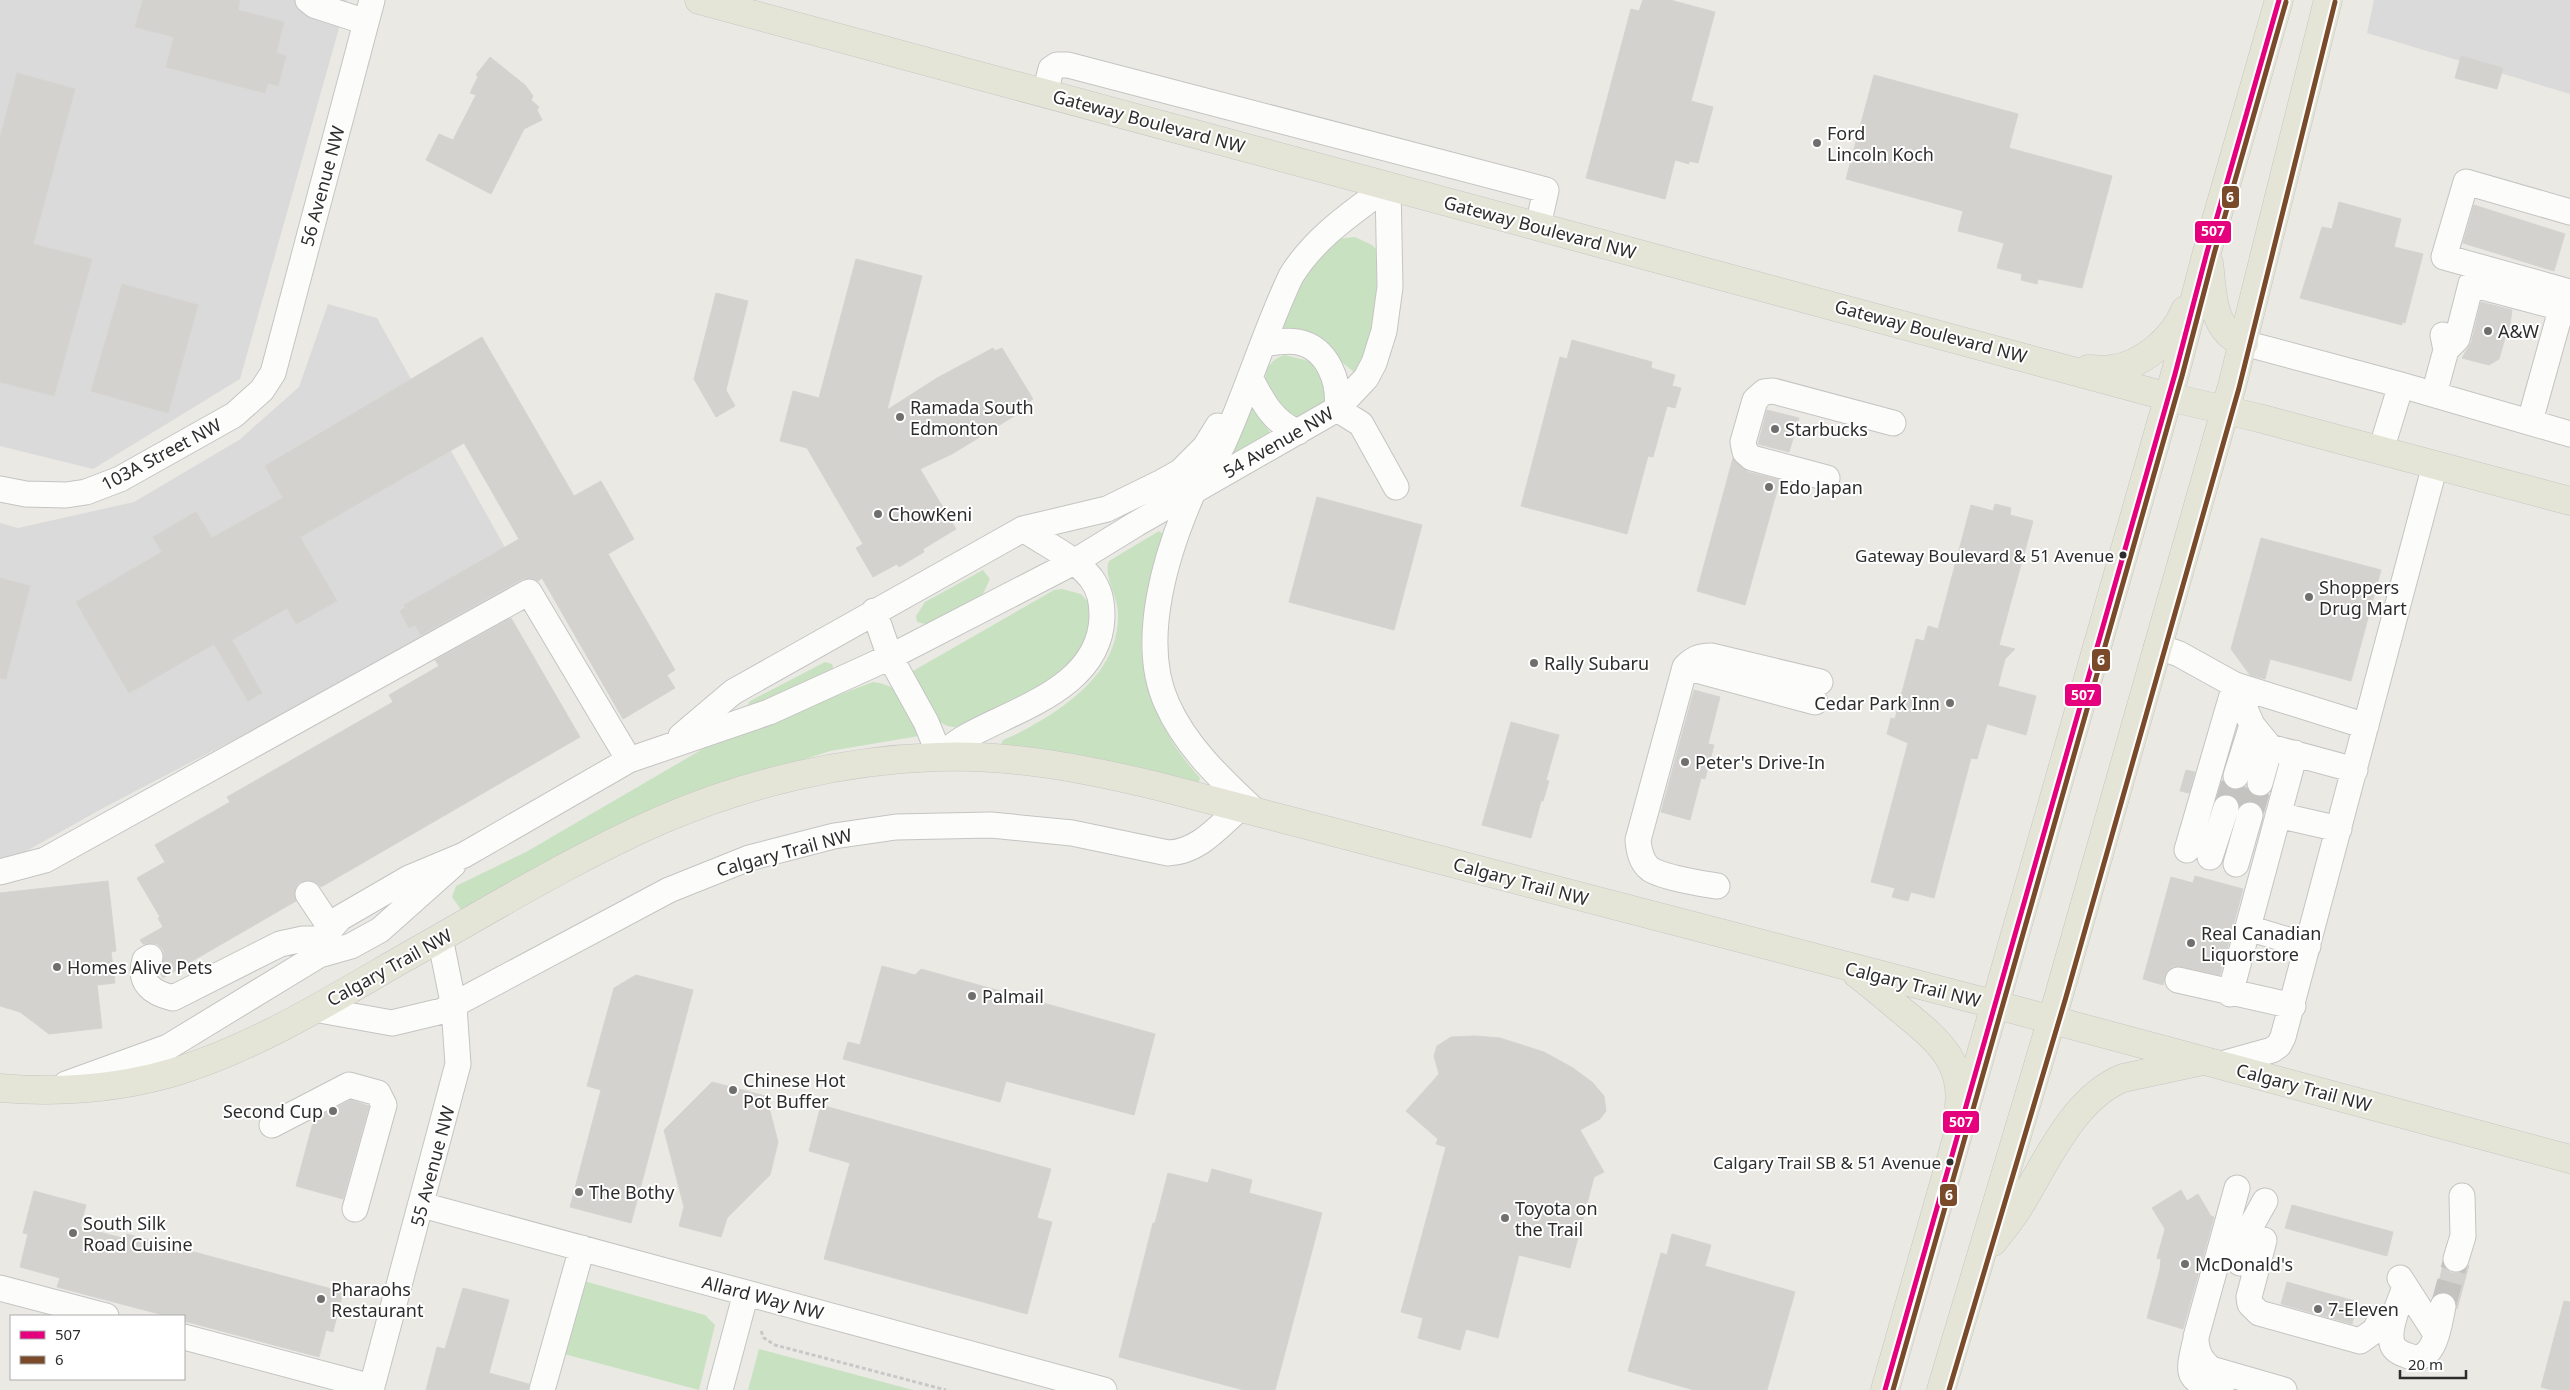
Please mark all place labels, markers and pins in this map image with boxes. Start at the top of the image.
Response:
place label: Ford Lincoln Koch [1827,121,1934,166]
marker: Ford Lincoln Koch [1811,137,1823,149]
place label: A&W [2498,319,2539,343]
marker: A&W [2482,325,2494,337]
place label: Ramada South Edmonton [910,395,1034,440]
marker: Ramada South Edmonton [894,411,906,423]
place label: Starbucks [1785,417,1868,441]
marker: Starbucks [1769,423,1781,435]
place label: Edo Japan [1779,475,1863,499]
marker: Edo Japan [1763,481,1775,493]
place label: ChowKeni [888,502,972,526]
marker: ChowKeni [872,508,884,520]
place label: Gateway Boulevard & 51 Avenue [1855,544,2114,567]
marker: Gateway Boulevard & 51 Avenue [2118,550,2128,560]
place label: Shoppers Drug Mart [2319,575,2407,620]
marker: Shoppers Drug Mart [2303,591,2315,603]
place label: Rally Subaru [1544,651,1649,675]
marker: Rally Subaru [1528,657,1540,669]
place label: Cedar Park Inn [1814,691,1940,715]
marker: Cedar Park Inn [1944,697,1956,709]
place label: Peter's Drive-In [1695,750,1825,774]
marker: Peter's Drive-In [1679,756,1691,768]
place label: Real Canadian Liquorstore [2201,921,2321,966]
marker: Real Canadian Liquorstore [2185,937,2197,949]
place label: Homes Alive Pets [67,955,212,979]
marker: Homes Alive Pets [51,961,63,973]
place label: Palmail [982,984,1044,1008]
marker: Palmail [966,990,978,1002]
place label: Chinese Hot Pot Buffer [743,1068,846,1113]
marker: Chinese Hot Pot Buffer [727,1084,739,1096]
place label: Second Cup [223,1099,323,1123]
marker: Second Cup [327,1105,339,1117]
place label: Calgary Trail SB & 51 Avenue [1713,1151,1941,1174]
marker: Calgary Trail SB & 51 Avenue [1945,1157,1955,1167]
place label: The Bothy [589,1180,675,1204]
marker: The Bothy [573,1186,585,1198]
place label: Toyota on the Trail [1515,1196,1598,1241]
place label: South Silk Road Cuisine [83,1211,193,1256]
marker: Toyota on the Trail [1499,1212,1511,1224]
marker: South Silk Road Cuisine [67,1227,79,1239]
place label: McDonald's [2195,1252,2293,1276]
marker: McDonald's [2179,1258,2191,1270]
place label: Pharaohs Restaurant [331,1277,424,1322]
marker: Pharaohs Restaurant [315,1293,327,1305]
place label: 7-Eleven [2328,1297,2399,1321]
marker: 7-Eleven [2312,1303,2324,1315]

